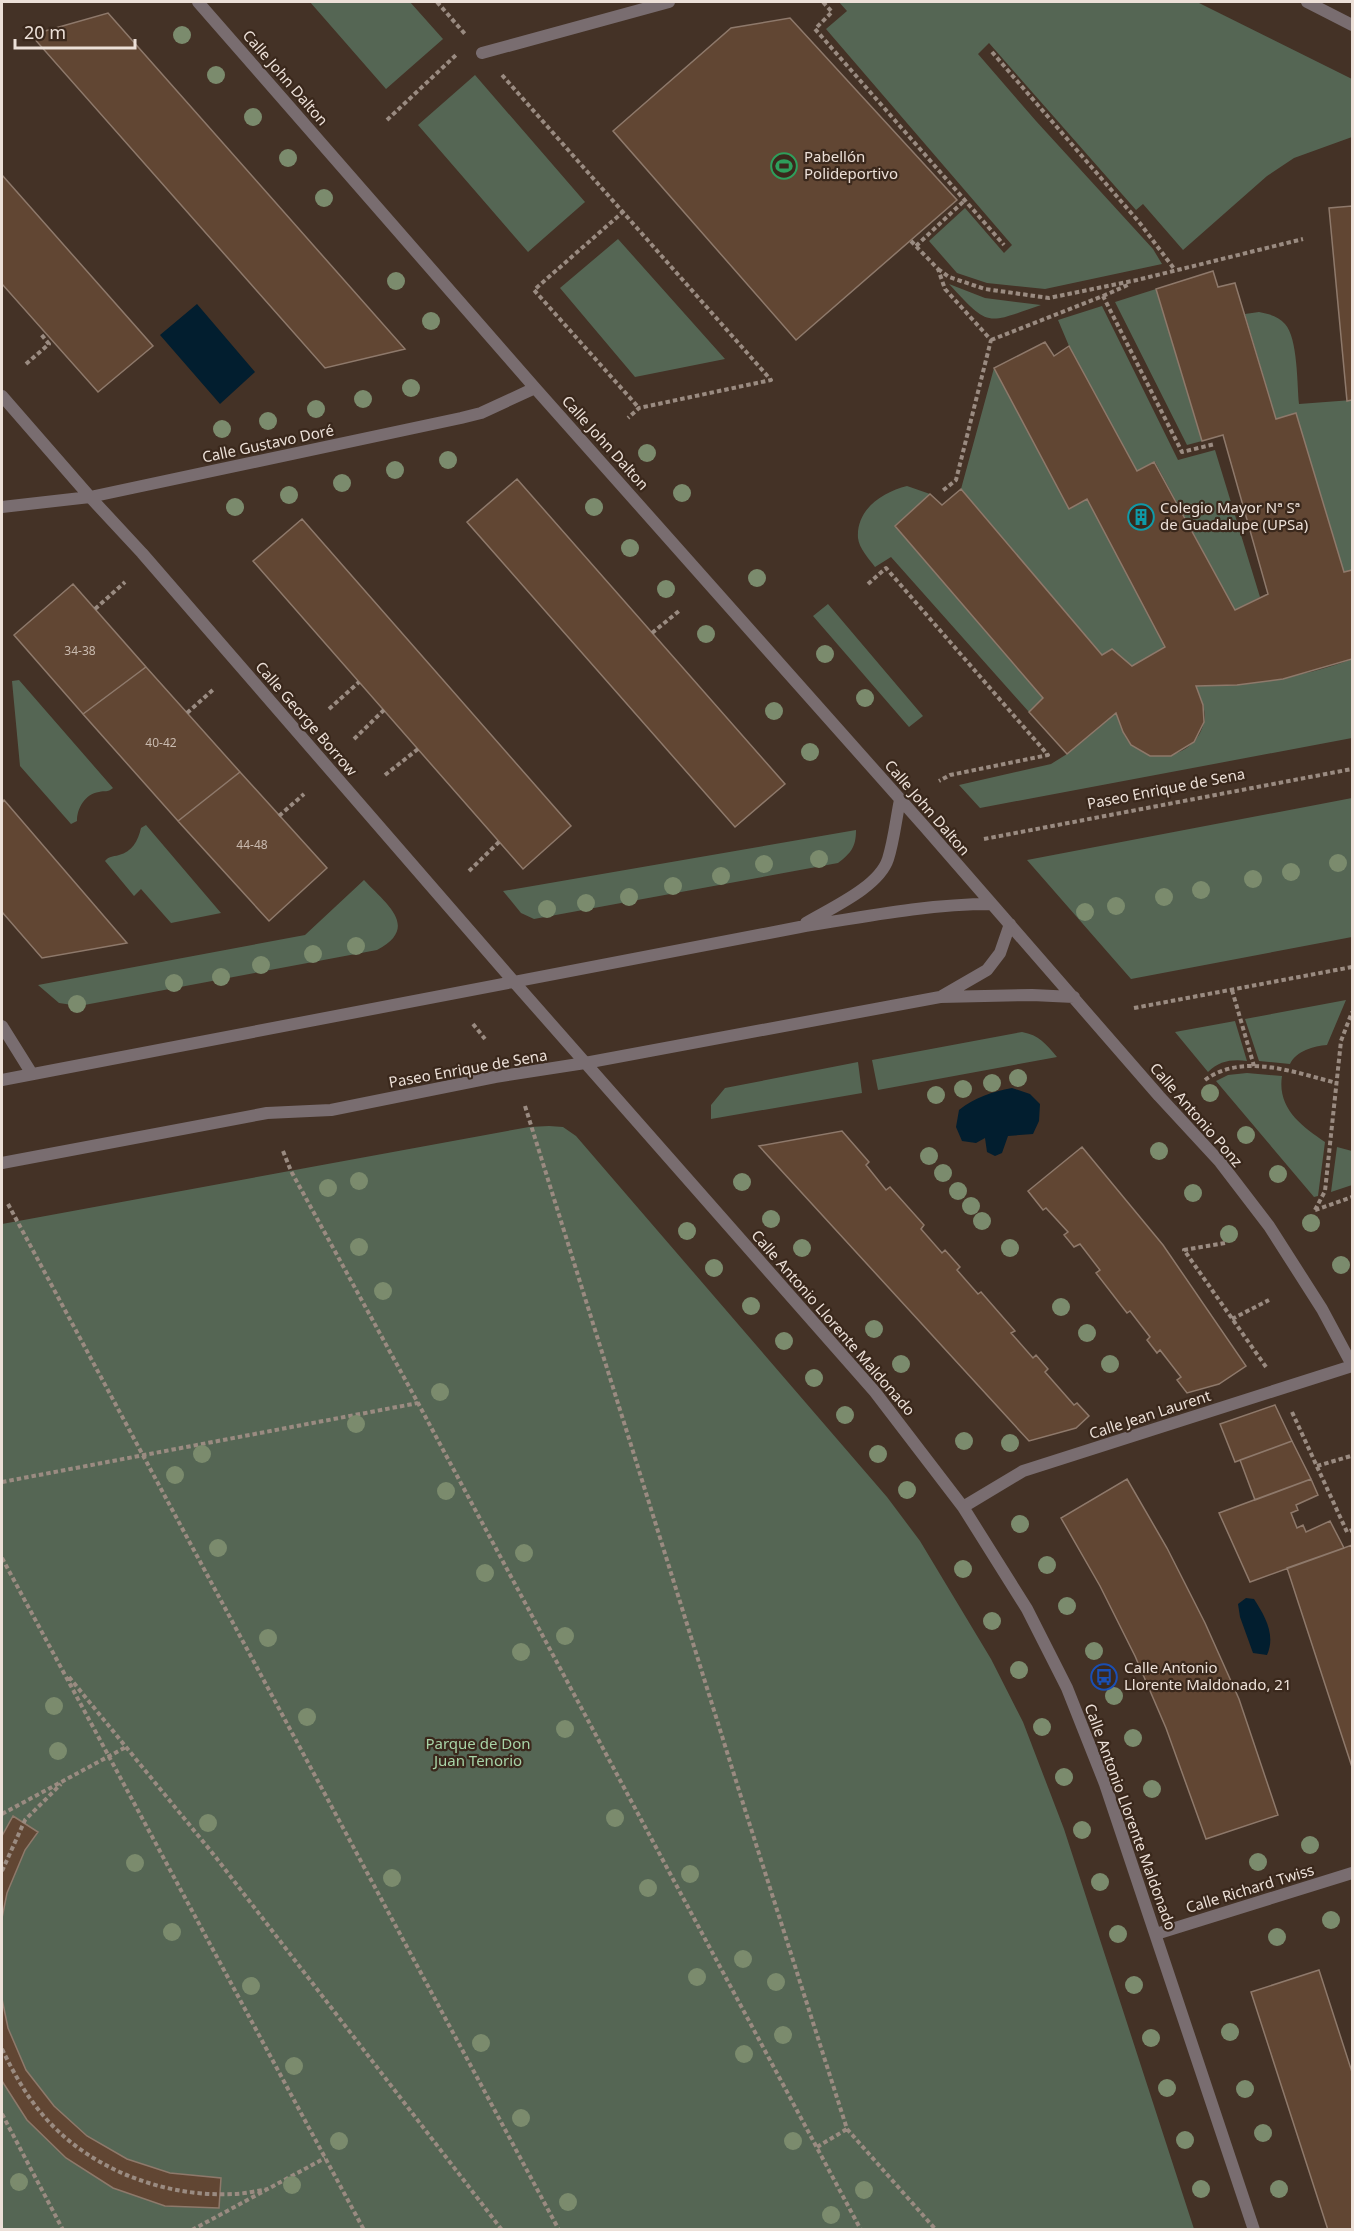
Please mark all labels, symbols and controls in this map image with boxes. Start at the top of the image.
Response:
scale bar [15,12,135,50]
text: 20 m [24,20,66,44]
street label: Calle John Dalton [239,25,333,129]
place label: Pabellón Polideportivo [804,146,898,183]
sports icon: Pabellón Polideportivo [769,151,799,181]
street label: Calle John Dalton [558,391,654,494]
street label: Calle Gustavo Doré [200,419,335,467]
place label: Colegio Mayor Nª Sª de Guadalupe (UPSa) [1160,497,1308,534]
building icon: Colegio Mayor Nª Sª de Guadalupe (UPSa) [1126,502,1156,532]
house number: 34-38 [64,642,96,659]
street label: Calle George Borrow [251,657,362,780]
house number: 40-42 [145,734,177,751]
street label: Calle John Dalton [881,755,975,859]
street label: Paseo Enrique de Sena [1085,763,1247,813]
house number: 44-48 [236,836,268,853]
street label: Paseo Enrique de Sena [387,1044,549,1092]
street label: Calle Antonio Ponz [1146,1058,1248,1171]
street label: Calle Antonio Llorente Maldonado [748,1225,920,1419]
street label: Calle Jean Laurent [1086,1385,1214,1443]
place label: Calle Antonio Llorente Maldonado, 21 [1124,1657,1291,1694]
bus stop icon: Calle Antonio Llorente Maldonado, 21 [1089,1662,1119,1692]
street label: Calle Antonio Llorente Maldonado [1081,1701,1181,1933]
park label: Parque de Don Juan Tenorio [425,1733,531,1770]
street label: Calle Richard Twiss [1183,1859,1316,1917]

